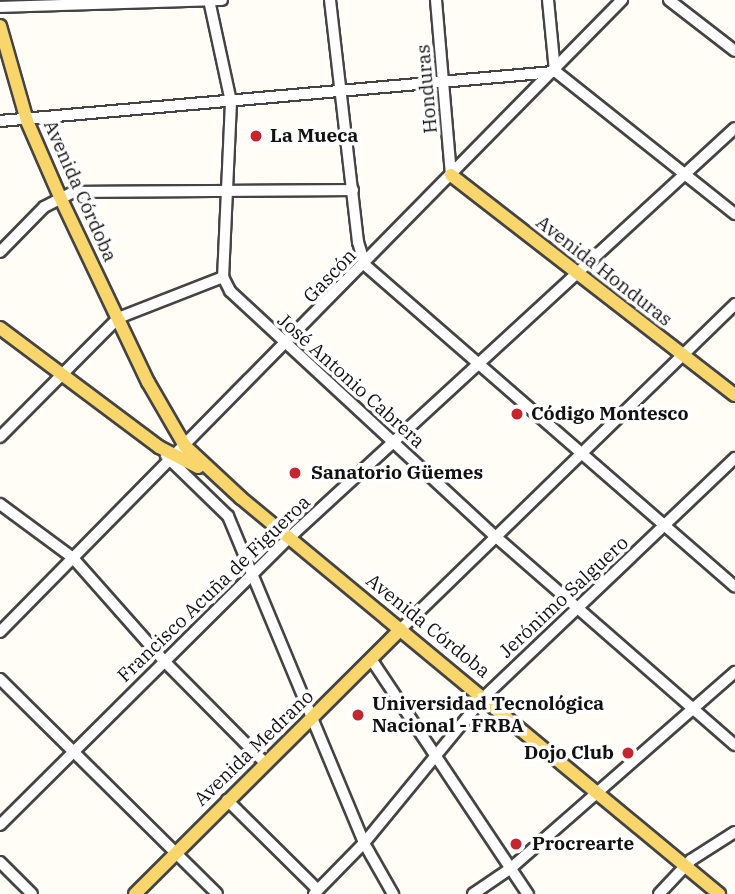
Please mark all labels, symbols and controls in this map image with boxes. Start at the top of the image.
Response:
street label: Honduras [412,44,442,134]
street label: Avenida Córdoba [39,117,121,265]
place label: La Mueca [270,125,358,147]
marker: La Mueca [248,128,264,144]
street label: Avenida Honduras [531,211,677,331]
street label: Gascón [299,244,361,308]
street label: José Antonio Cabrera [273,309,429,453]
place label: Código Montesco [531,403,688,425]
marker: Código Montesco [509,406,525,422]
place label: Sanatorio Güemes [311,462,483,484]
marker: Sanatorio Güemes [285,463,305,483]
street label: Francisco Acuña de Figueroa [113,491,315,687]
street label: Jerónimo Salguero [495,531,633,663]
street label: Avenida Córdoba [362,569,494,683]
street label: Avenida Medrano [190,685,318,811]
place label: Universidad Tecnológica Nacional - FRBA [372,693,604,737]
marker: Universidad Tecnológica Nacional - FRBA [350,707,366,723]
place label: Dojo Club [524,742,614,764]
marker: Dojo Club [620,745,636,761]
place label: Procrearte [532,833,634,855]
marker: Procrearte [506,834,526,854]

